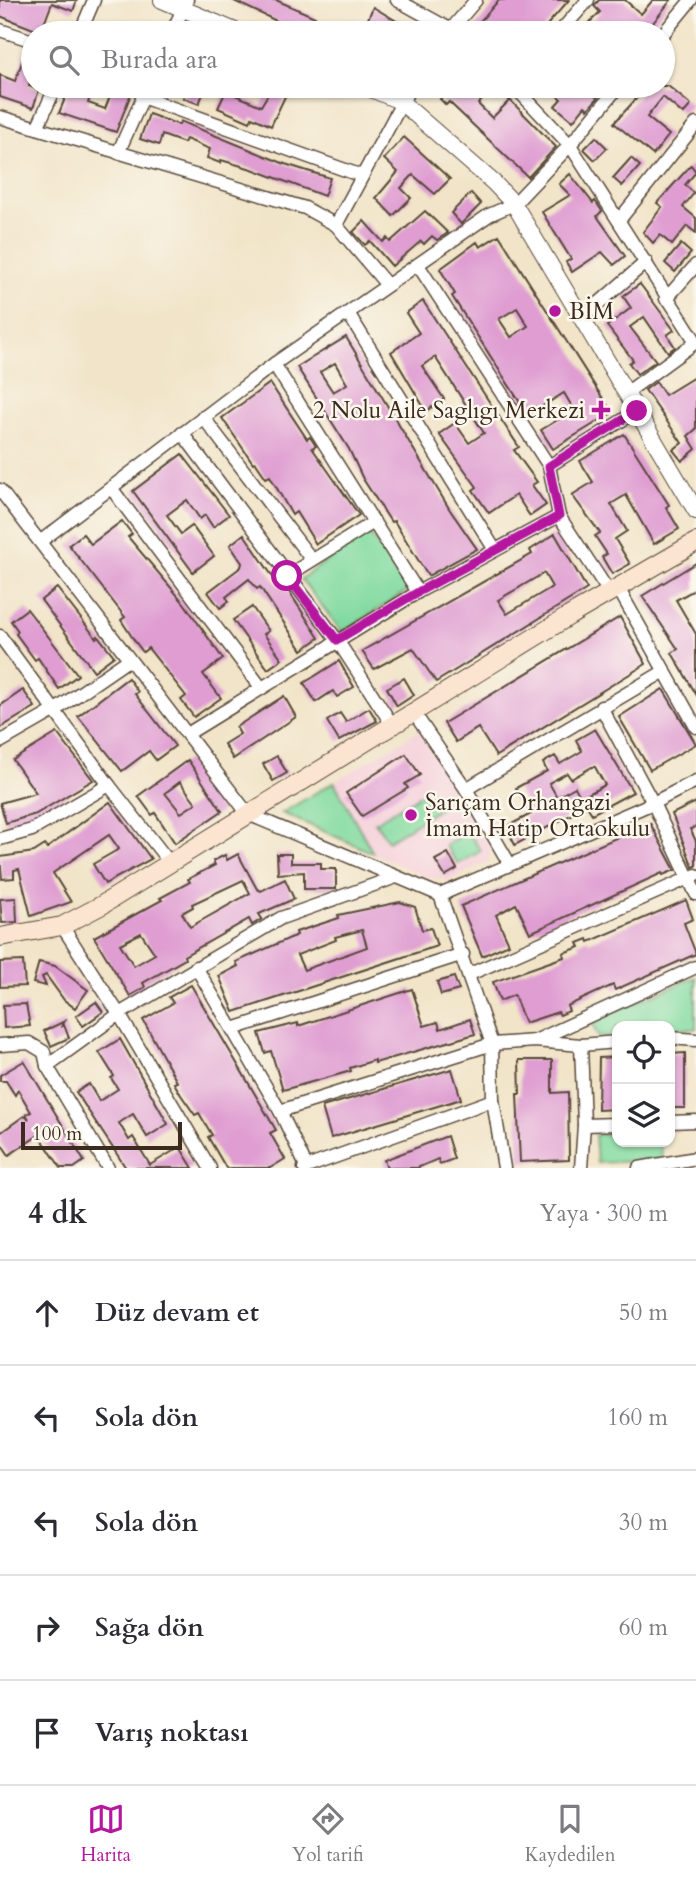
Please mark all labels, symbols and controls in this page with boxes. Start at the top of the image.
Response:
search box [21,21,675,98]
icon: search [45,41,83,79]
text: Burada ara [101,42,218,77]
place label: BİM [569,296,614,327]
marker: BİM [547,303,563,319]
place label: 2 Nolu Aile Saglıgı Merkezi [313,395,585,426]
route end [621,395,652,426]
marker: 2 Nolu Aile Saglıgı Merkezi [591,400,611,420]
route start [271,560,302,591]
place label: Sarıçam Orhangazi İmam Hatip Ortaokulu [425,787,651,844]
marker: Sarıçam Orhangazi İmam Hatip Ortaokulu [403,807,419,823]
map controls [612,1021,675,1147]
button: locate [612,1021,675,1084]
button: layers [612,1084,675,1147]
scale bar [21,1119,182,1151]
text: 100 m [32,1121,82,1147]
text: 4 dk [28,1193,87,1234]
text: Yaya · 300 m [540,1198,668,1229]
icon: ahead [28,1294,66,1332]
text: Düz devam et [95,1295,259,1330]
text: 50 m [619,1297,668,1328]
icon: left [28,1399,66,1437]
text: Sola dön [95,1400,198,1435]
text: 160 m [607,1402,668,1433]
icon: left [28,1504,66,1542]
text: Sola dön [95,1505,198,1540]
text: 30 m [619,1507,668,1538]
icon: right [28,1609,66,1647]
text: Sağa dön [95,1610,204,1645]
text: 60 m [619,1612,668,1643]
icon: arrive [28,1714,66,1752]
text: Varış noktası [95,1715,248,1750]
tab: Harita [81,1800,131,1868]
tab: Yol tarifi [292,1800,364,1868]
tab: Kaydedilen [525,1800,616,1868]

